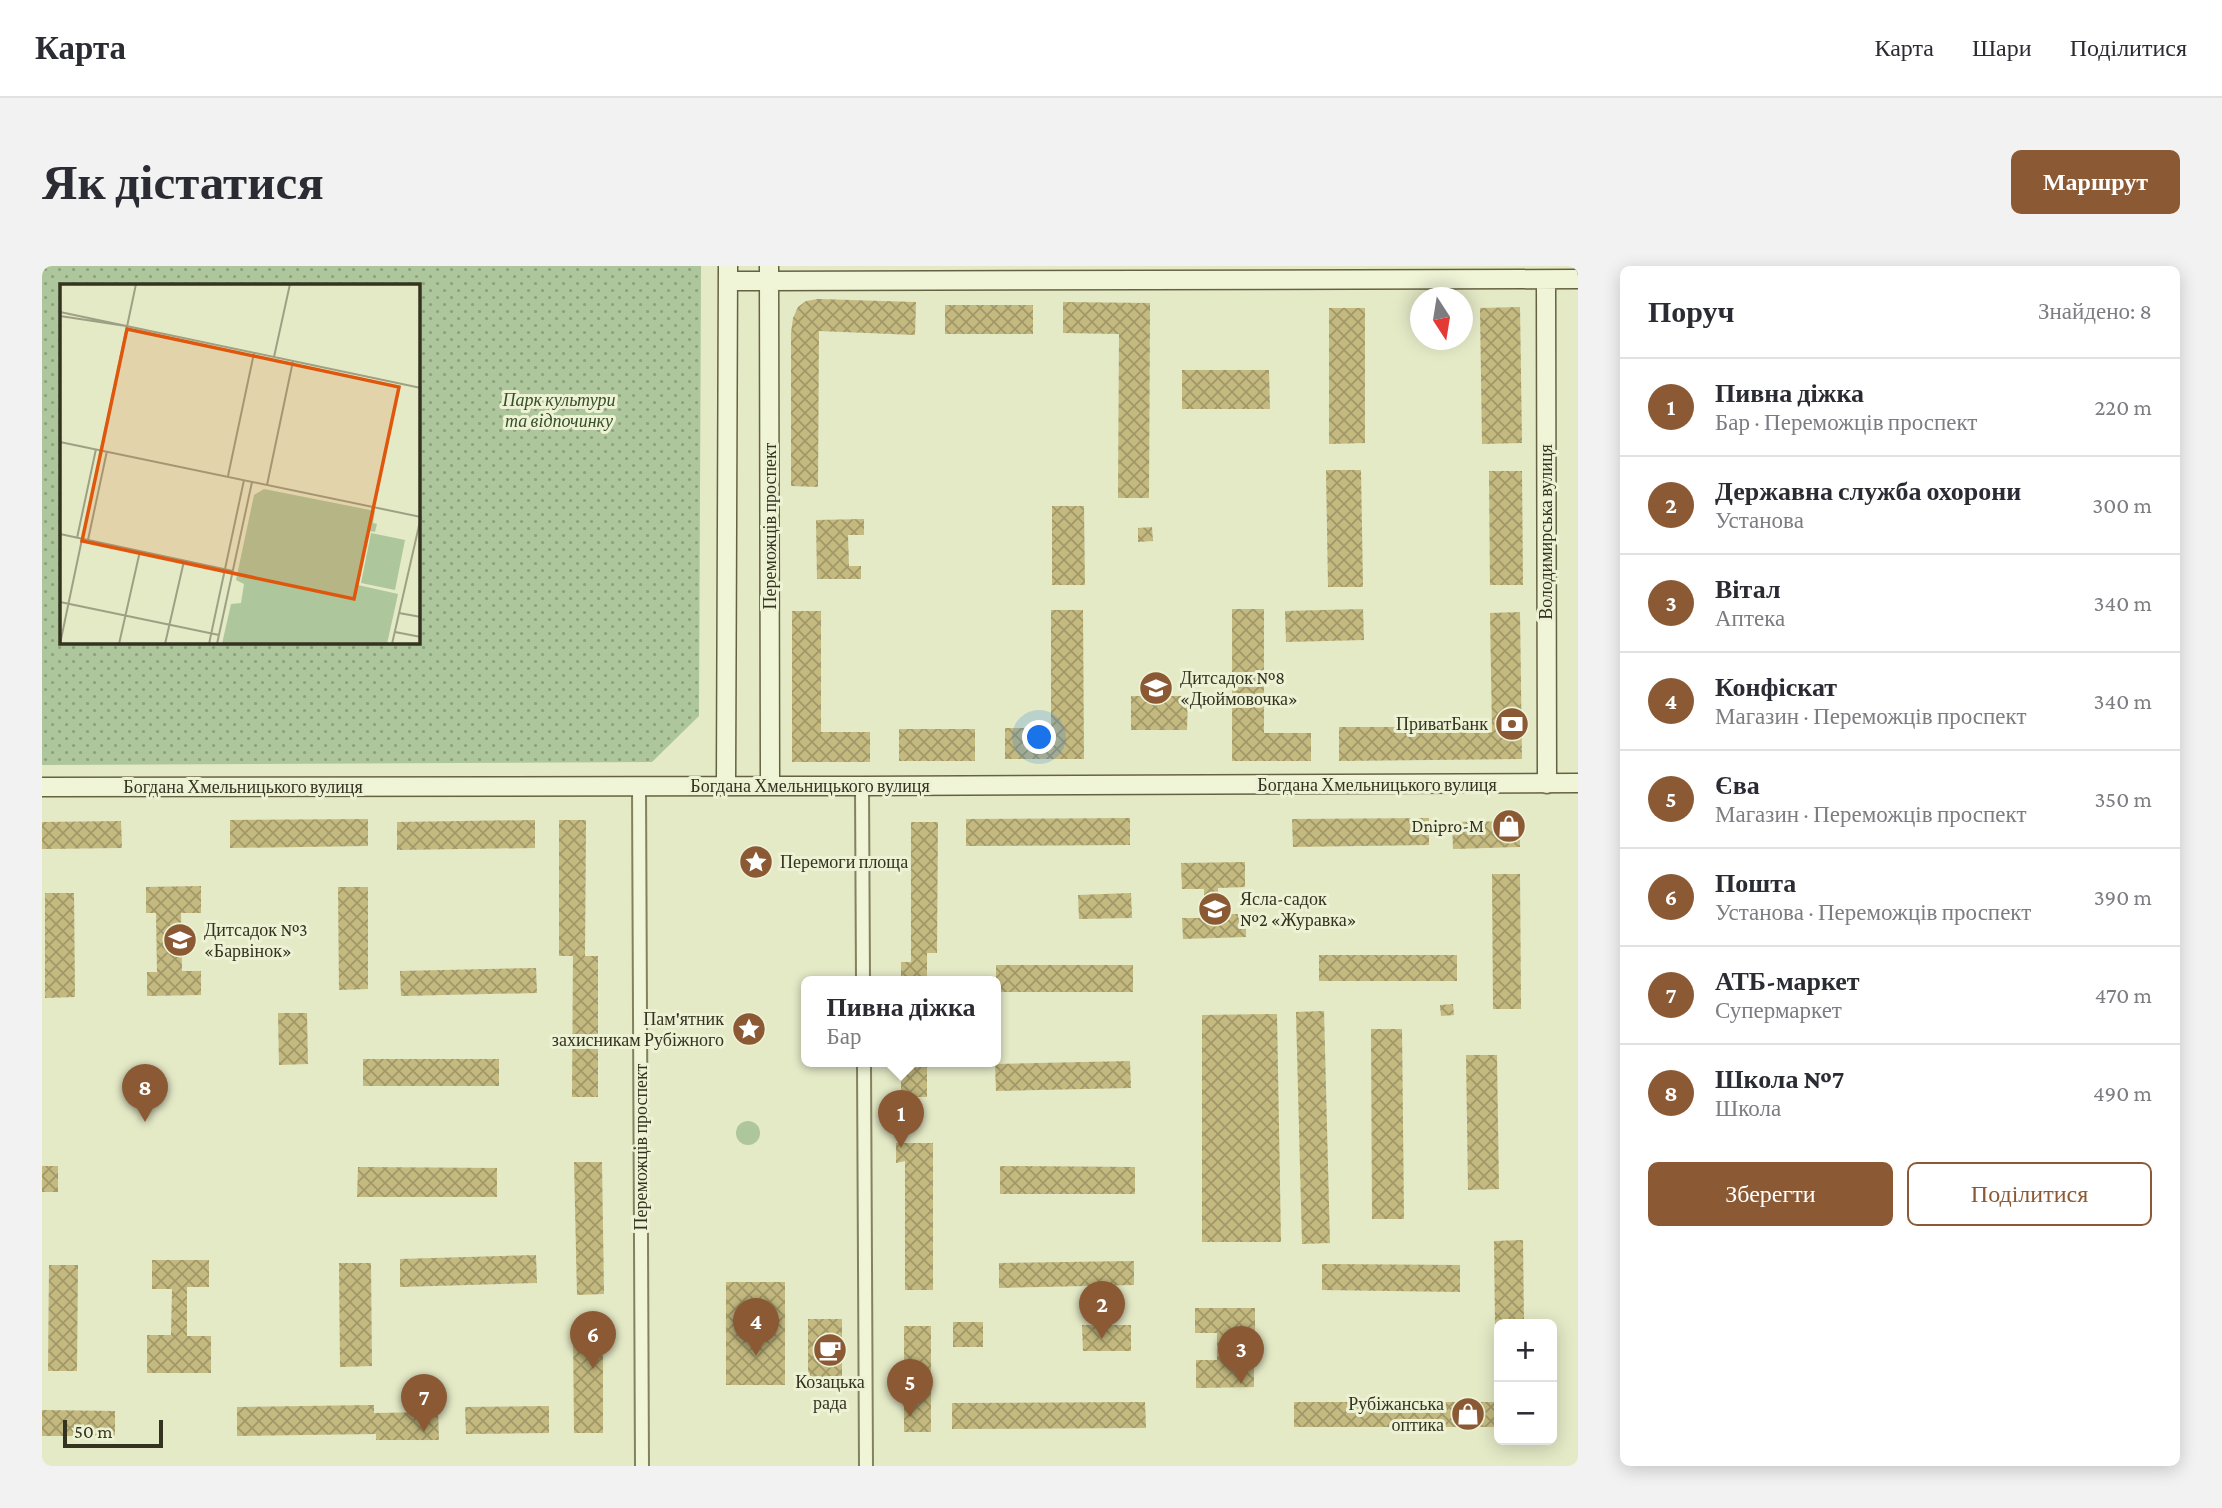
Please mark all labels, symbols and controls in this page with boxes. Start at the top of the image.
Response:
text: Карта [35,29,126,66]
text: Карта [1874,34,1934,61]
text: Шари [1972,34,2032,61]
text: Поділитися [2070,34,2187,61]
button: Маршрут [2011,150,2180,214]
text: Як дістатися [42,155,324,210]
inset map [60,284,420,644]
north arrow [1410,287,1473,350]
text: Поруч [1648,295,1735,328]
text: Знайдено: 8 [2038,298,2152,324]
text: Пивна діжка [1715,379,1864,408]
park label: Парк культури та відпочинку [502,390,615,431]
text: 1 [1667,394,1675,420]
text: 220 m [2094,394,2152,420]
text: Бар · Переможців проспект [1715,409,1977,435]
street label: Переможців проспект [760,442,780,609]
street label: Володимирська вулиця [1536,444,1556,620]
text: Державна служба охорони [1715,477,2021,506]
text: 2 [1665,492,1677,518]
text: 300 m [2092,492,2152,518]
text: Установа [1715,507,1804,533]
text: Вітал [1715,575,1780,604]
text: 3 [1665,590,1677,616]
text: 340 m [2094,590,2152,616]
text: Аптека [1715,605,1785,631]
place label: Дитсадок №8 «Дюймовочка» [1180,668,1298,709]
school or university icon: Дитсадок №8 «Дюймовочка» [1137,669,1175,707]
text: Конфіскат [1715,673,1837,702]
text: 4 [1665,688,1677,714]
text: 340 m [2094,688,2152,714]
text: Магазин · Переможців проспект [1715,703,2026,729]
bank icon: ПриватБанк [1493,705,1531,743]
place label: ПриватБанк [1396,714,1488,734]
your location [1022,720,1056,754]
text: Єва [1715,771,1760,800]
street label: Богдана Хмельницького вулиця [1257,775,1497,795]
street label: Богдана Хмельницького вулиця [690,776,930,796]
street label: Богдана Хмельницького вулиця [123,777,363,797]
text: 5 [1665,786,1677,812]
text: 350 m [2094,786,2152,812]
text: Магазин · Переможців проспект [1715,801,2026,827]
shop icon: Dnipro-M [1490,807,1528,845]
place label: Dnipro-M [1411,816,1484,836]
place icon: Перемоги площа [737,843,775,881]
place label: Перемоги площа [780,852,908,872]
text: Пошта [1715,869,1796,898]
text: 6 [1665,884,1677,910]
text: 390 m [2094,884,2152,910]
place label: Ясла-садок №2 «Журавка» [1240,889,1357,930]
school or university icon: Ясла-садок №2 «Журавка» [1196,890,1234,928]
text: Установа · Переможців проспект [1715,899,2031,925]
place label: Дитсадок №3 «Барвінок» [204,920,308,961]
school or university icon: Дитсадок №3 «Барвінок» [161,921,199,959]
text: АТБ-маркет [1715,967,1860,996]
popup [801,976,1001,1067]
text: 7 [1665,982,1677,1008]
text: 470 m [2095,982,2152,1008]
text: Пивна діжка [826,993,976,1022]
text: Супермаркет [1715,997,1842,1023]
place label: Пам'ятник захисникам Рубіжного [552,1009,724,1050]
place icon: Пам'ятник захисникам Рубіжного [730,1010,768,1048]
text: Бар [826,1023,861,1049]
street label: Переможців проспект [631,1063,651,1230]
pin: 8 [122,1064,168,1122]
text: Школа №7 [1715,1065,1844,1094]
text: 8 [1664,1080,1678,1106]
text: 490 m [2093,1080,2152,1106]
pin: 1 [878,1090,924,1148]
text: Школа [1715,1095,1781,1121]
button: Зберегти [1648,1162,1893,1226]
button: Поділитися [1907,1162,2152,1226]
pin: 2 [1079,1281,1125,1339]
pin: 4 [733,1298,779,1356]
pin: 6 [570,1311,616,1369]
map controls [1494,1319,1557,1445]
button: + [1494,1319,1557,1382]
pin: 3 [1218,1326,1264,1384]
cafe icon: Козацька рада [811,1331,849,1369]
pin: 5 [887,1359,933,1417]
place label: Козацька рада [795,1372,865,1413]
pin: 7 [401,1374,447,1432]
button: − [1494,1382,1557,1445]
place label: Рубіжанська оптика [1348,1394,1444,1435]
shop icon: Рубіжанська оптика [1449,1395,1487,1433]
scale bar [63,1417,163,1449]
text: 50 m [74,1421,113,1442]

